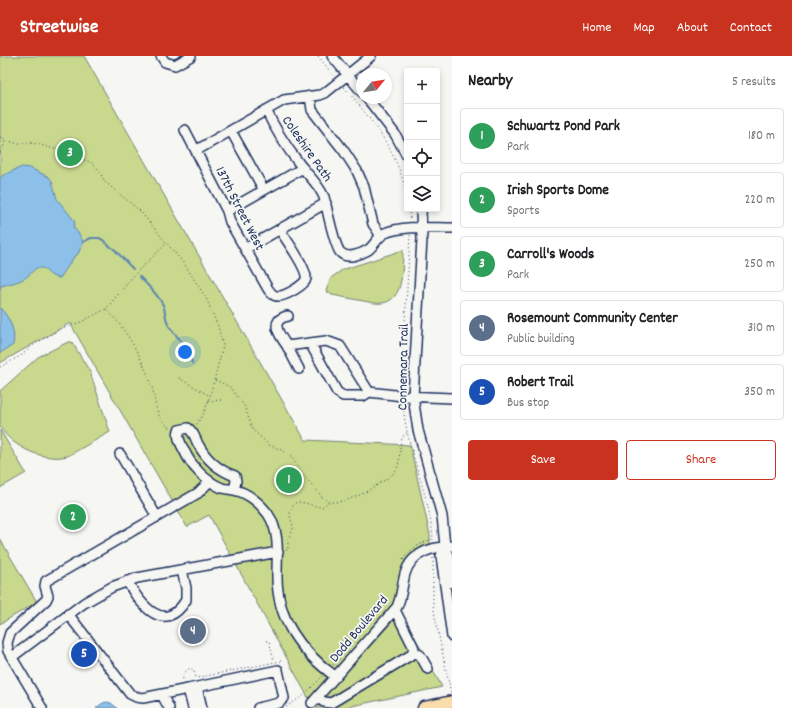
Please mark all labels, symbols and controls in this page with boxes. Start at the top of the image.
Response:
text: Streetwise [20,15,98,42]
text: Home [582,18,611,38]
text: Map [633,18,655,38]
text: About [677,18,708,38]
text: Contact [730,18,772,38]
north arrow [356,68,392,104]
map controls [404,68,440,212]
button: + [404,68,440,104]
text: Nearby [468,70,512,94]
text: 5 results [732,73,776,92]
button: − [404,104,440,140]
street label: Coleshire Path [276,112,337,186]
text: Schwartz Pond Park [507,116,620,138]
text: 1 [481,127,483,146]
text: 180 m [748,127,775,146]
pin: 3 [57,138,83,168]
text: Park [507,138,529,157]
button: locate [404,140,440,176]
street label: 137th Street West [209,163,269,254]
button: layers [404,176,440,212]
text: Irish Sports Dome [507,180,609,202]
text: 2 [479,191,485,210]
text: 220 m [745,191,775,210]
text: Sports [507,202,540,221]
text: Carroll's Woods [507,244,594,266]
text: 3 [479,255,485,274]
text: 250 m [744,255,775,274]
text: Park [507,266,529,285]
text: Rosemount Community Center [507,308,678,330]
text: 4 [479,319,485,338]
text: 310 m [747,319,775,338]
street label: Connemara Trail [393,323,415,411]
text: Public building [507,330,575,349]
your location [175,342,195,362]
text: Robert Trail [507,372,574,394]
text: 5 [479,383,485,402]
text: 350 m [744,383,775,402]
text: Bus stop [507,394,549,413]
button: Save [468,440,618,480]
button: Share [626,440,776,480]
pin: 1 [276,465,302,495]
pin: 2 [60,502,86,532]
street label: Dodd Boulevard [325,591,394,667]
pin: 4 [180,616,206,646]
pin: 5 [71,639,97,669]

